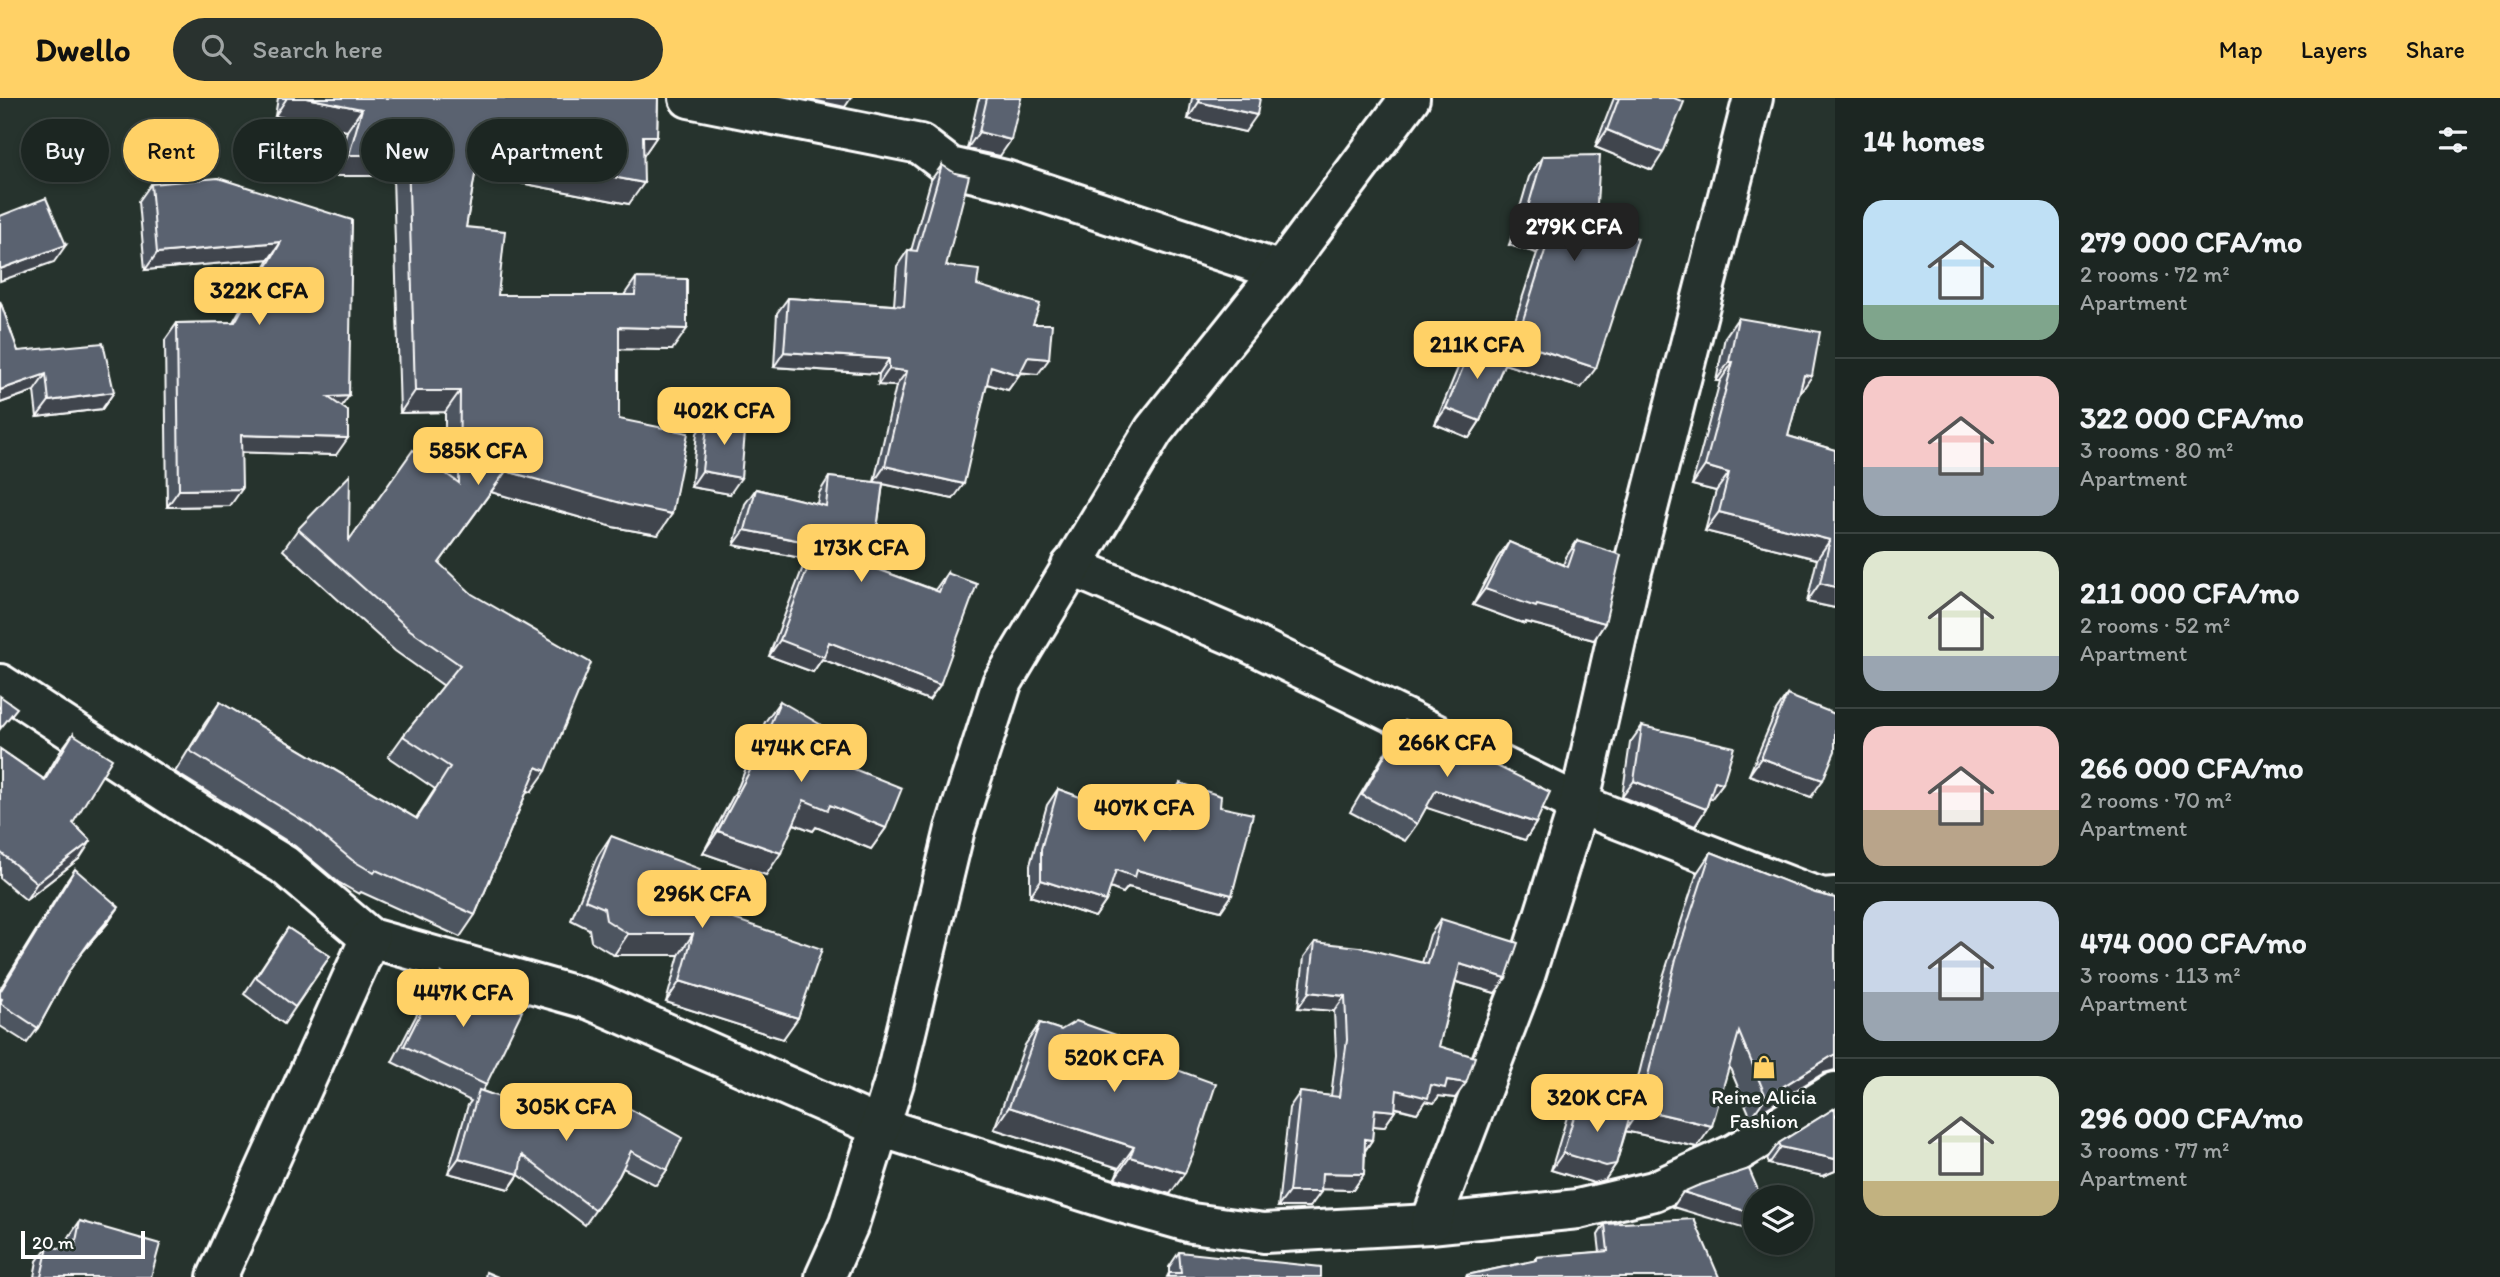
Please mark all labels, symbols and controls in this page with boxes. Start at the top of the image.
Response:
search box [173,18,663,81]
text: Dwello [35,30,131,69]
icon: search [197,30,235,68]
text: Search here [253,33,383,65]
text: Map [2219,35,2263,64]
text: Layers [2301,35,2368,64]
text: Share [2406,35,2465,64]
chip: Buy [21,119,109,182]
chip: Rent [123,119,219,182]
chip: Filters [233,119,347,182]
chip: New [361,119,453,182]
chip: Apartment [467,119,627,182]
icon: filters [2434,121,2472,159]
text: 14 homes [1863,122,1985,159]
pin: 279K CFA [1502,204,1646,263]
text: 279K CFA [1526,212,1622,240]
text: 279 000 CFA/mo [2080,223,2302,260]
icon: home [1919,228,2003,312]
text: 2 rooms · 72 m² [2080,260,2230,288]
pin: 322K CFA [187,268,331,327]
text: 322K CFA [210,276,308,304]
text: Apartment [2080,288,2187,316]
pin: 211K CFA [1405,322,1549,381]
text: 211K CFA [1430,330,1524,358]
pin: 402K CFA [652,388,796,447]
text: 402K CFA [673,396,775,424]
text: 322 000 CFA/mo [2080,399,2304,436]
icon: home [1919,404,2003,488]
pin: 585K CFA [406,428,550,487]
text: 585K CFA [429,436,527,464]
text: 3 rooms · 80 m² [2080,436,2234,464]
text: Apartment [2080,464,2187,492]
pin: 173K CFA [789,524,933,584]
text: 173K CFA [813,533,909,561]
text: 211 000 CFA/mo [2080,574,2300,611]
icon: home [1919,579,2003,663]
text: 2 rooms · 52 m² [2080,611,2230,639]
text: Apartment [2080,639,2187,667]
pin: 266K CFA [1375,720,1519,779]
pin: 474K CFA [729,724,873,784]
text: 266K CFA [1398,728,1496,756]
text: 474K CFA [751,733,851,761]
text: 266 000 CFA/mo [2080,749,2304,786]
icon: home [1919,754,2003,838]
pin: 407K CFA [1072,784,1216,844]
text: 2 rooms · 70 m² [2080,786,2232,814]
text: 407K CFA [1094,793,1194,821]
text: Apartment [2080,814,2187,842]
pin: 296K CFA [630,870,774,930]
text: 296K CFA [653,879,751,907]
text: 474 000 CFA/mo [2080,924,2307,961]
icon: home [1919,929,2003,1013]
text: 3 rooms · 113 m² [2080,961,2241,989]
pin: 447K CFA [391,970,535,1029]
text: 447K CFA [413,978,513,1006]
text: Apartment [2080,989,2187,1017]
pin: 520K CFA [1042,1034,1186,1094]
text: 520K CFA [1064,1043,1164,1071]
shop icon: Reine Alicia Fashion [1750,1053,1778,1081]
pin: 320K CFA [1525,1074,1669,1134]
text: 320K CFA [1547,1083,1647,1111]
pin: 305K CFA [494,1084,638,1143]
place label: Reine Alicia Fashion [1711,1084,1817,1133]
text: 305K CFA [516,1092,616,1120]
text: 296 000 CFA/mo [2080,1099,2303,1136]
icon: home [1919,1104,2003,1188]
text: 3 rooms · 77 m² [2080,1136,2230,1164]
text: Apartment [2080,1164,2187,1192]
map controls [1743,1185,1813,1255]
button: layers [1743,1185,1813,1255]
scale bar [21,1228,145,1260]
text: 20 m [32,1231,74,1254]

